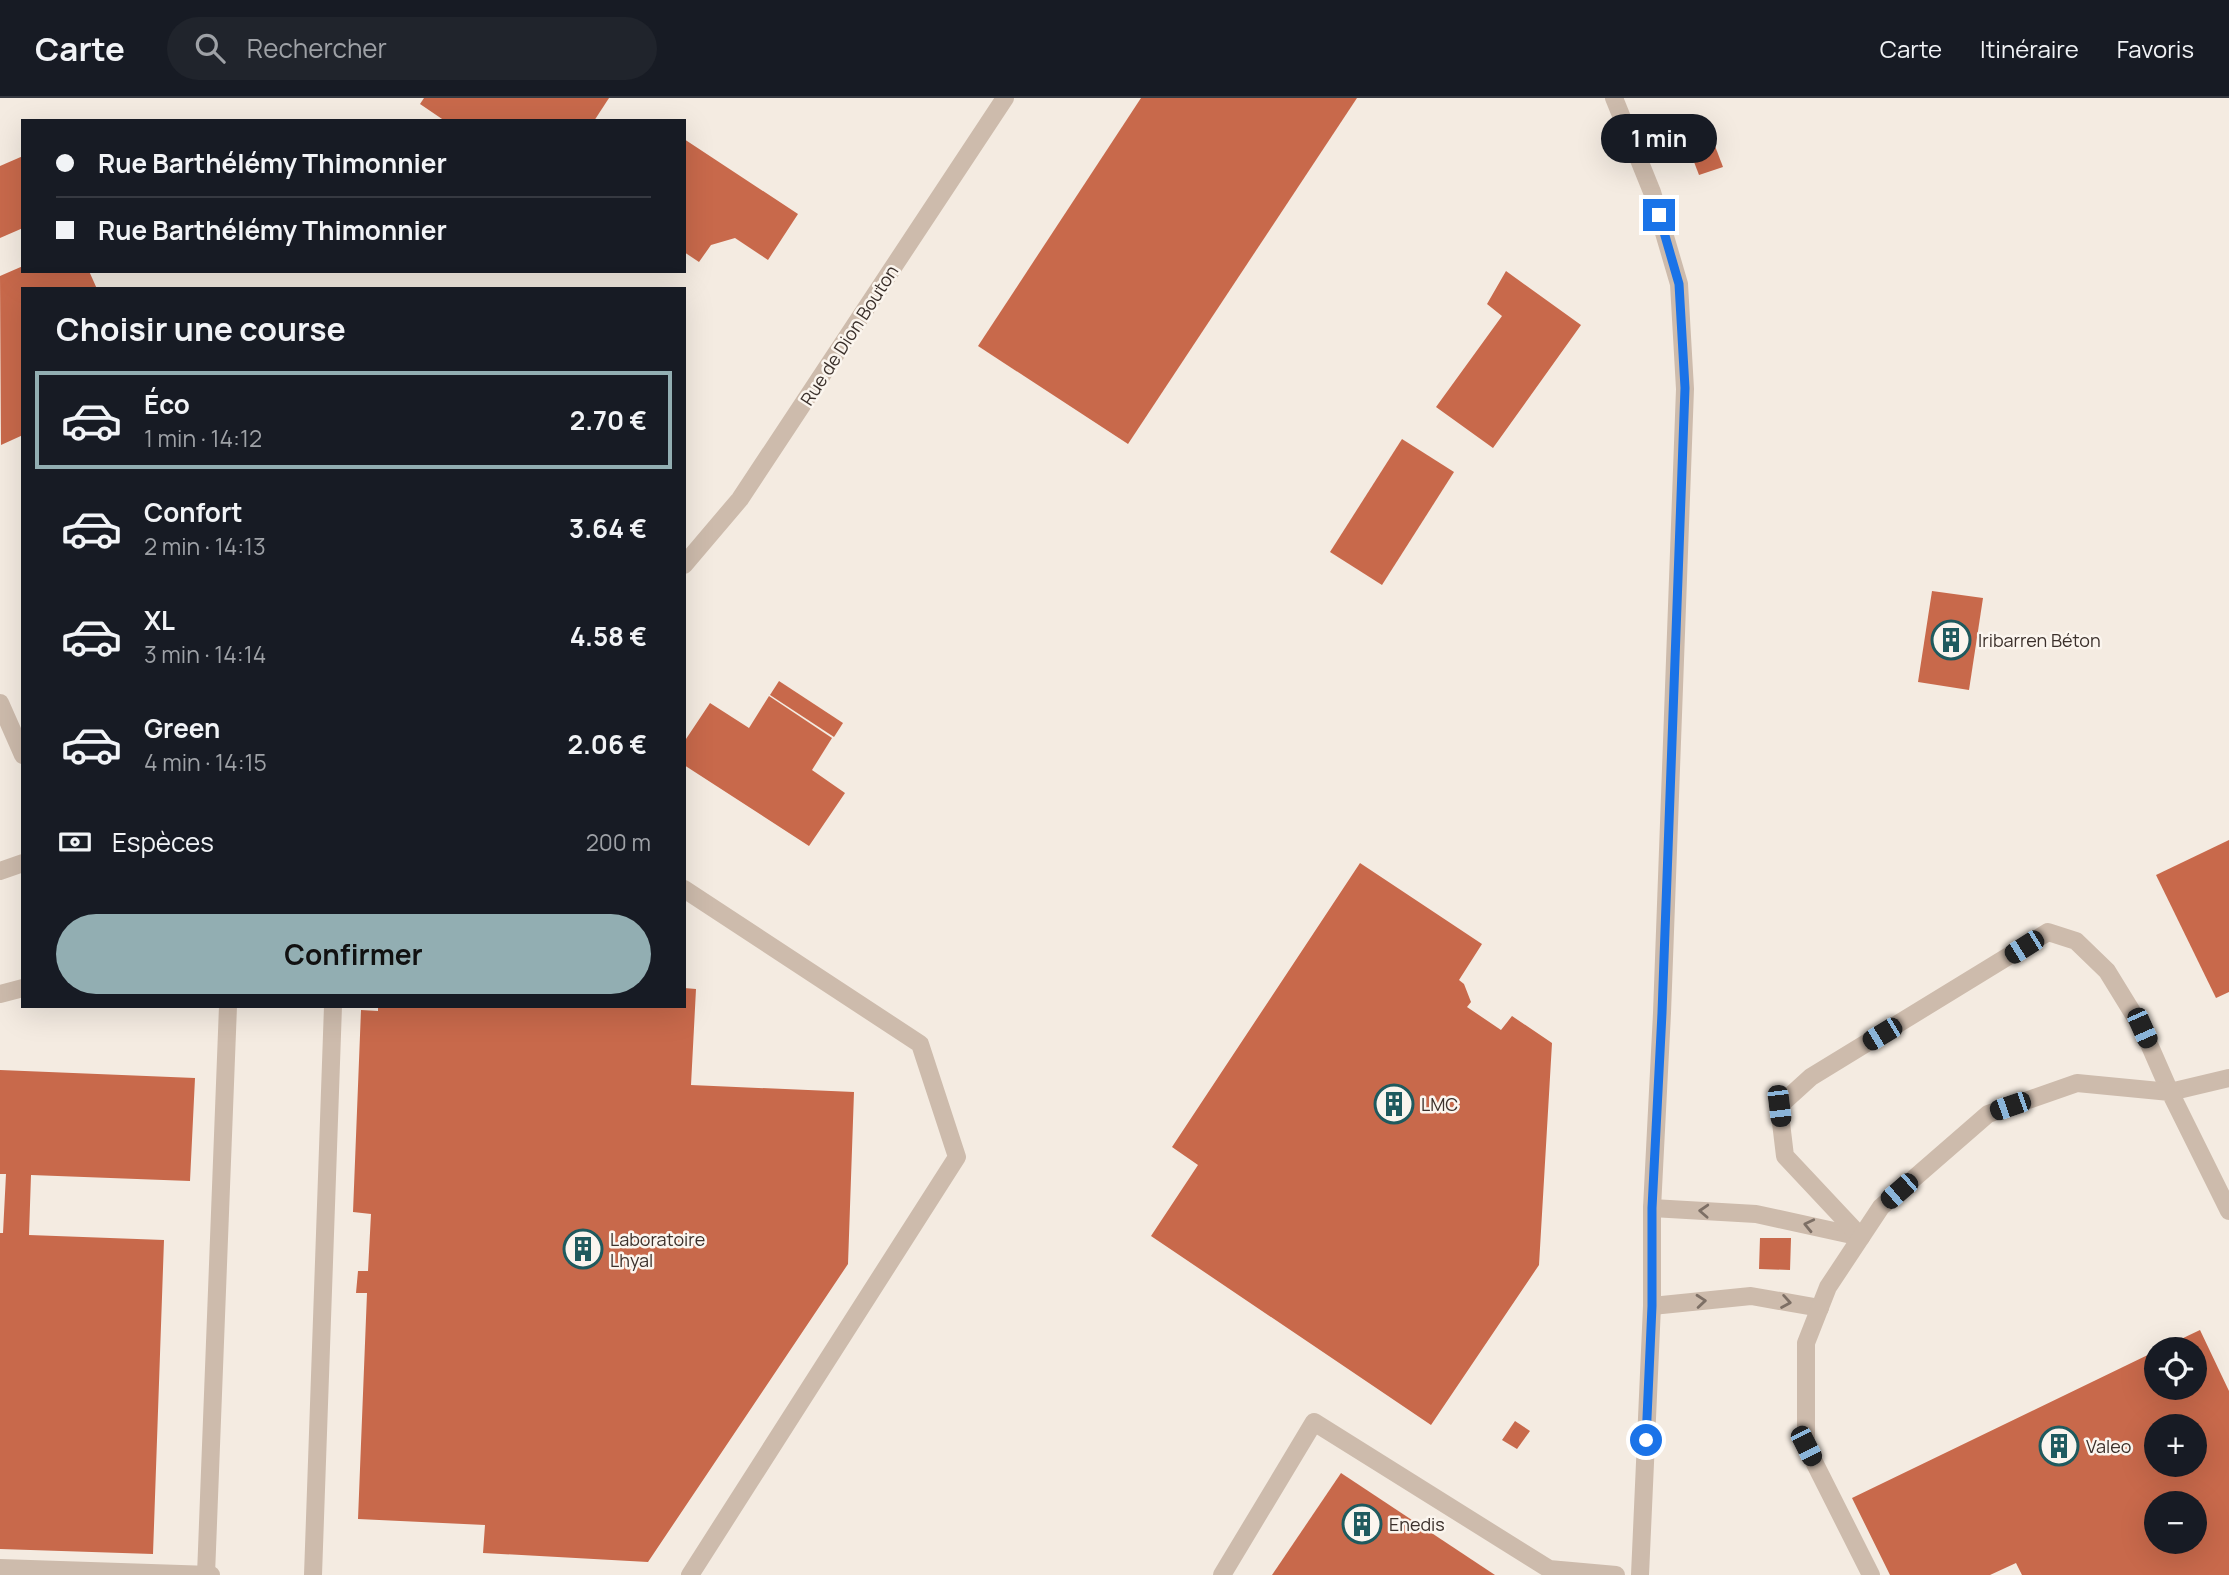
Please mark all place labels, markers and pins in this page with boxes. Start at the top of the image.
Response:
building icon: Iribarren Béton [1930,619,1972,661]
place label: Iribarren Béton [1978,628,2101,652]
building icon: LMC [1373,1083,1415,1125]
place label: LMC [1421,1092,1458,1116]
place label: Laboratoire Lhyal [610,1227,705,1272]
building icon: Laboratoire Lhyal [562,1228,604,1270]
building icon: Valeo [2038,1425,2080,1467]
place label: Valeo [2086,1434,2131,1458]
building icon: Enedis [1341,1503,1383,1545]
place label: Enedis [1389,1512,1445,1536]

